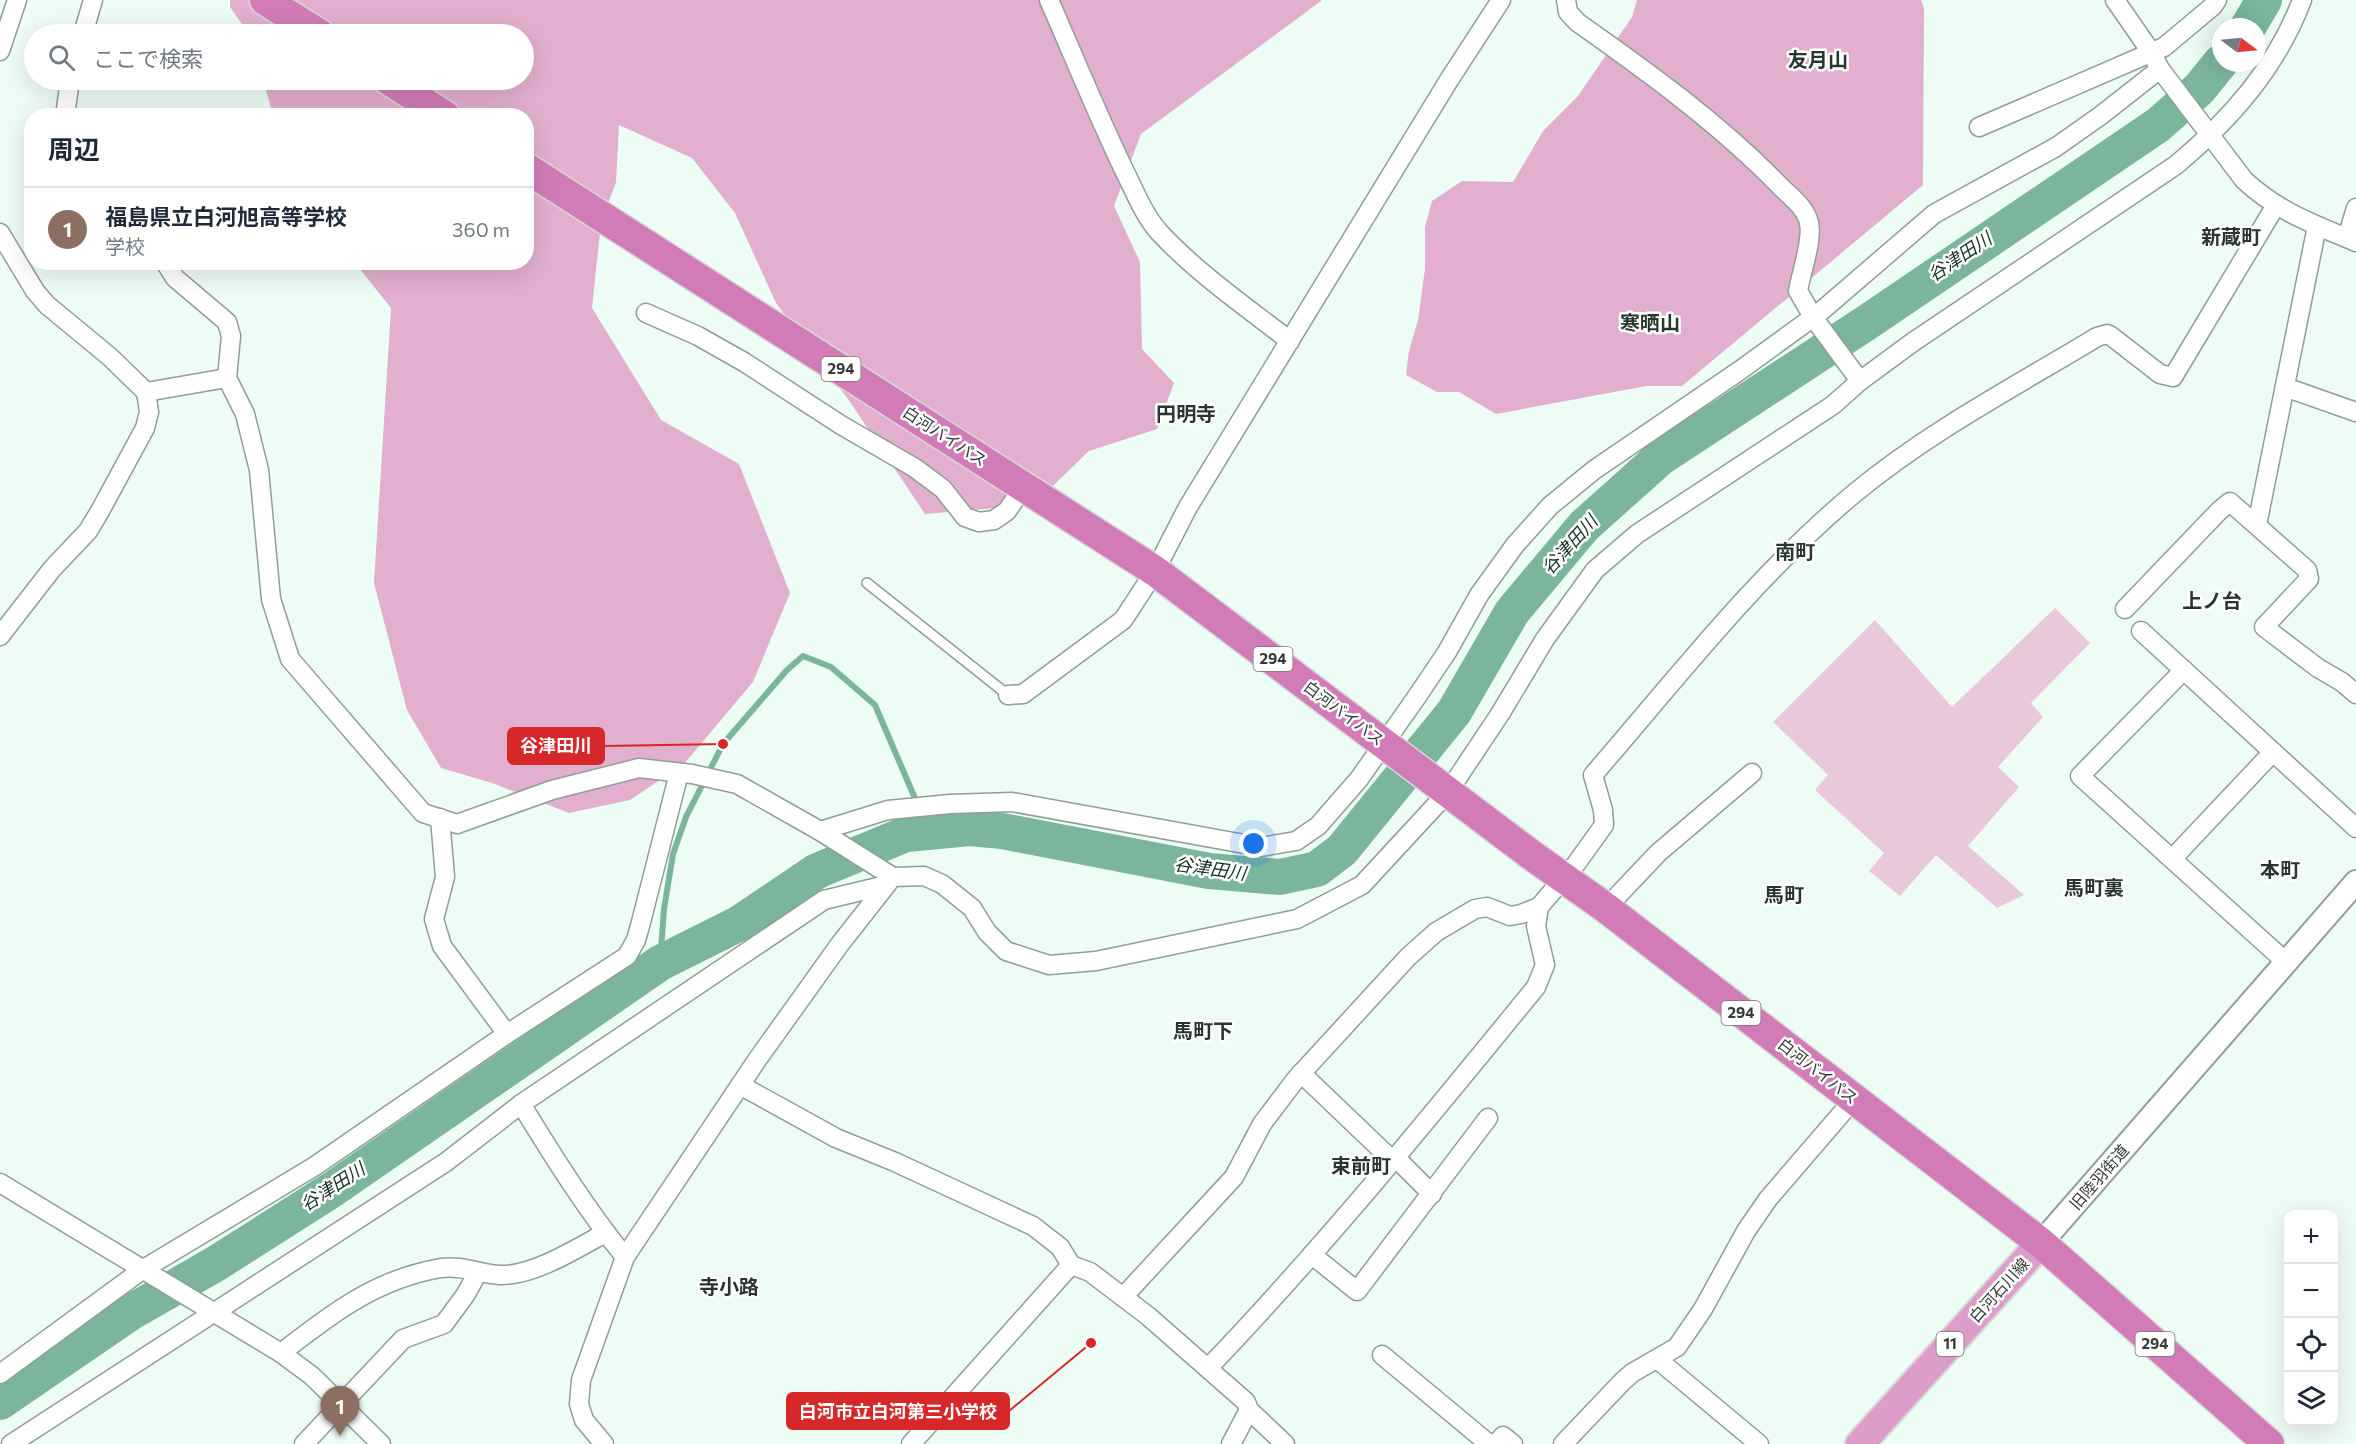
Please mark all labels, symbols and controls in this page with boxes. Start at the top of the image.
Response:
north arrow [2212,18,2266,72]
search box [24,24,534,90]
icon: search [45,41,78,74]
text: ここで検索 [93,45,203,72]
district label: 友月山 [1788,47,1848,71]
text: 周辺 [48,133,100,164]
text: 福島県立白河旭高等学校 [105,203,347,230]
text: 1 [63,217,72,241]
text: 360 m [452,217,510,241]
district label: 新蔵町 [2201,224,2261,248]
water label: 谷津田川 [1923,226,1997,285]
text: 学校 [105,234,145,258]
district label: 寒晒山 [1620,310,1680,334]
road number: 294 [822,357,860,381]
district label: 円明寺 [1156,401,1216,425]
street label: 白河バイパス [900,402,991,470]
water label: 谷津田川 [1537,509,1603,578]
district label: 南町 [1775,539,1815,563]
district label: 上ノ台 [2182,588,2242,612]
road number: 294 [1254,647,1292,671]
street label: 白河バイパス [1300,676,1388,749]
callout: 谷津田川 [508,728,604,764]
text: 谷津田川 [520,734,592,756]
your location [1239,829,1268,858]
water label: 谷津田川 [1173,852,1249,884]
district label: 本町 [2260,857,2300,881]
district label: 馬町裏 [2064,875,2124,899]
district label: 馬町 [1764,882,1804,906]
road number: 294 [1722,1001,1760,1025]
district label: 馬町下 [1173,1018,1233,1042]
street label: 白河バイパス [1775,1034,1862,1108]
street label: 旧陸羽街道 [2065,1140,2132,1213]
district label: 束前町 [1331,1153,1391,1177]
water label: 谷津田川 [296,1156,370,1215]
map controls [2284,1210,2338,1426]
button: + [2284,1210,2338,1264]
street label: 白河石川線 [1965,1254,2032,1326]
button: − [2284,1264,2338,1318]
district label: 寺小路 [699,1274,759,1298]
button: locate [2284,1318,2338,1372]
road number: 11 [1936,1332,1964,1356]
road number: 294 [2136,1332,2174,1356]
button: layers [2284,1372,2338,1426]
pin: 1 [320,1386,360,1436]
callout: 白河市立白河第三小学校 [787,1393,1009,1429]
text: 白河市立白河第三小学校 [799,1400,997,1422]

